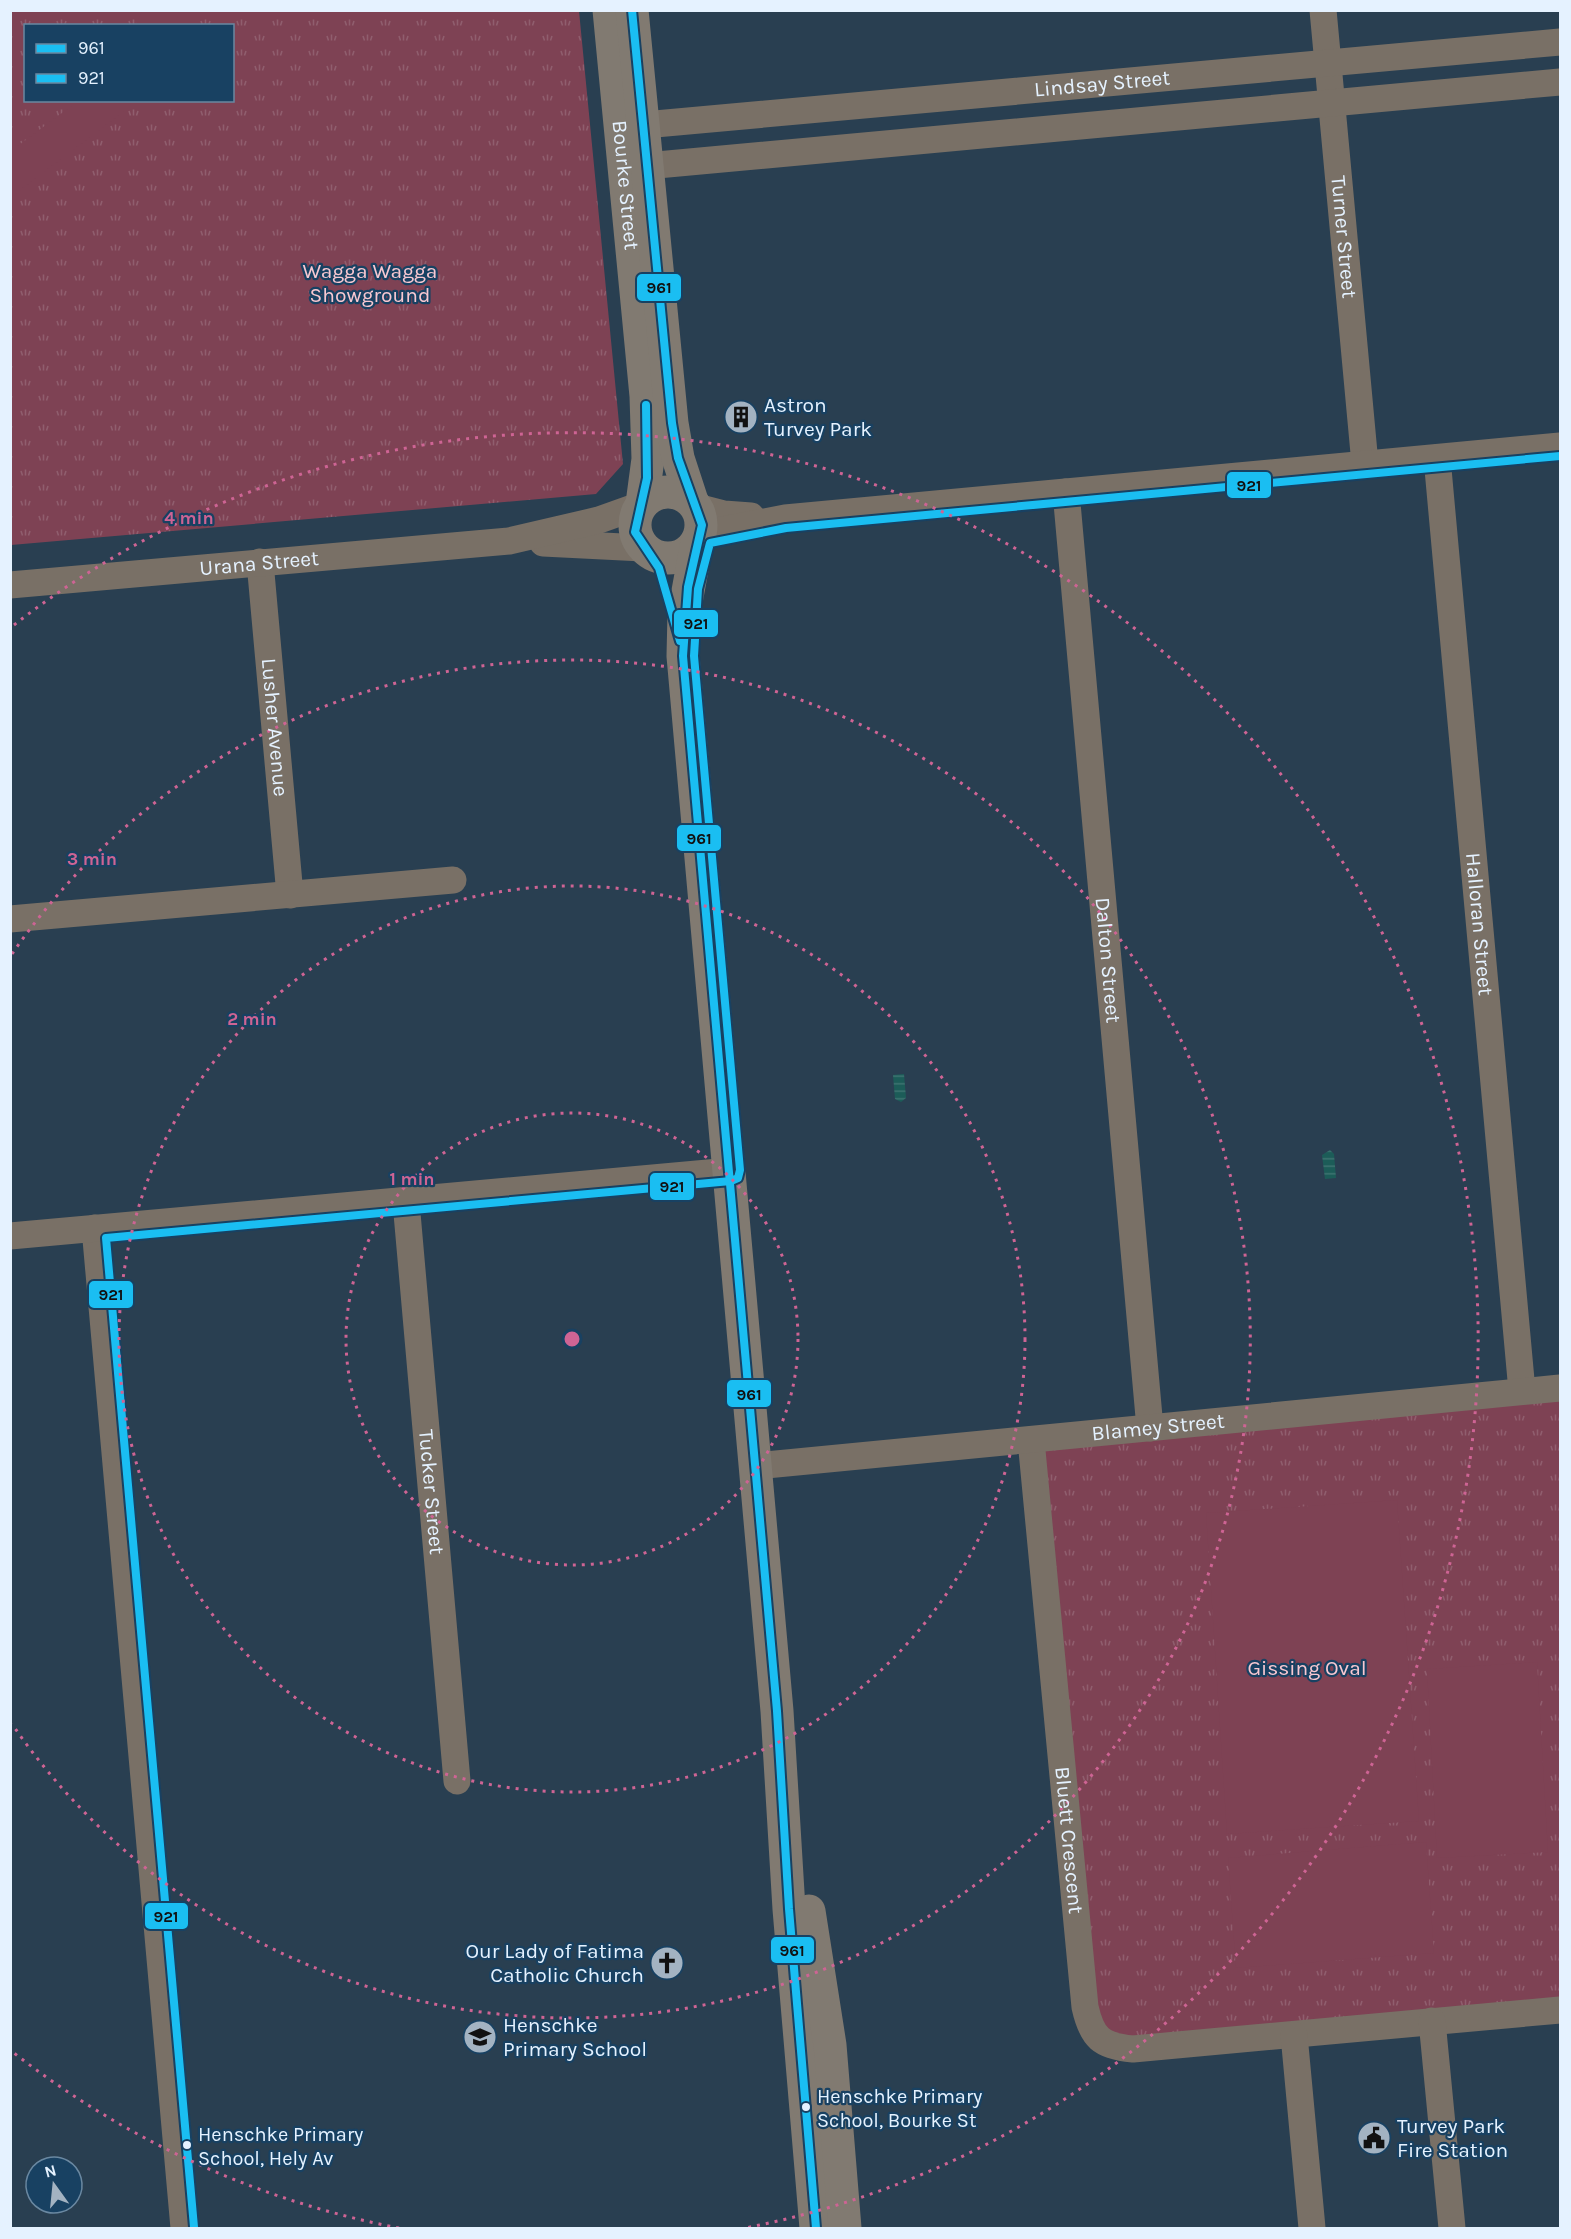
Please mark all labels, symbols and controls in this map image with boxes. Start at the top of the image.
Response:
legend [24,24,234,102]
text: 961 [78,37,105,59]
street label: Lindsay Street [1033,65,1171,102]
text: 921 [78,67,105,89]
street label: Bourke Street [608,119,644,251]
street label: Turner Street [1326,175,1362,300]
park label: Wagga Wagga Showground [303,259,437,307]
line badge: 961 [636,273,682,302]
text: 961 [646,278,672,297]
place label: Astron Turvey Park [764,393,872,441]
building icon: Astron Turvey Park [723,399,759,435]
line badge: 921 [1226,471,1272,499]
text: 921 [1236,476,1262,495]
text: 4 min [164,507,214,529]
street label: Urana Street [198,546,320,580]
line badge: 921 [673,609,719,638]
text: 921 [683,614,709,633]
street label: Lusher Avenue [257,657,293,798]
line badge: 961 [676,824,722,852]
text: 961 [686,829,712,848]
text: 3 min [67,848,117,870]
street label: Halloran Street [1461,852,1498,997]
street label: Dalton Street [1090,896,1126,1024]
text: 2 min [227,1008,277,1030]
text: 1 min [389,1168,435,1190]
line badge: 921 [649,1172,695,1201]
text: 921 [659,1177,685,1196]
line badge: 921 [88,1280,134,1309]
text: 921 [98,1285,124,1304]
centre of rings [562,1329,582,1349]
line badge: 961 [726,1379,772,1408]
text: 961 [736,1385,762,1404]
street label: Blamey Street [1091,1409,1226,1445]
street label: Tucker Street [414,1428,449,1556]
park label: Gissing Oval [1247,1656,1367,1680]
street label: Bluett Crescent [1050,1765,1088,1915]
line badge: 921 [144,1902,189,1930]
text: 921 [153,1907,179,1926]
line badge: 961 [770,1936,815,1964]
place label: Our Lady of Fatima Catholic Church [465,1939,644,1987]
text: 961 [779,1941,805,1960]
church icon: Our Lady of Fatima Catholic Church [649,1945,685,1981]
place label: Henschke Primary School [503,2013,647,2061]
school or university icon: Henschke Primary School [462,2019,498,2055]
place label: Henschke Primary School, Bourke St [817,2085,982,2132]
marker: Henschke Primary School, Bourke St [800,2101,812,2113]
place label: Turvey Park Fire Station [1397,2114,1508,2162]
public building icon: Turvey Park Fire Station [1356,2120,1392,2156]
place label: Henschke Primary School, Hely Av [198,2123,363,2170]
marker: Henschke Primary School, Hely Av [181,2139,193,2151]
north arrow [24,2155,84,2215]
text: N [42,2160,58,2182]

